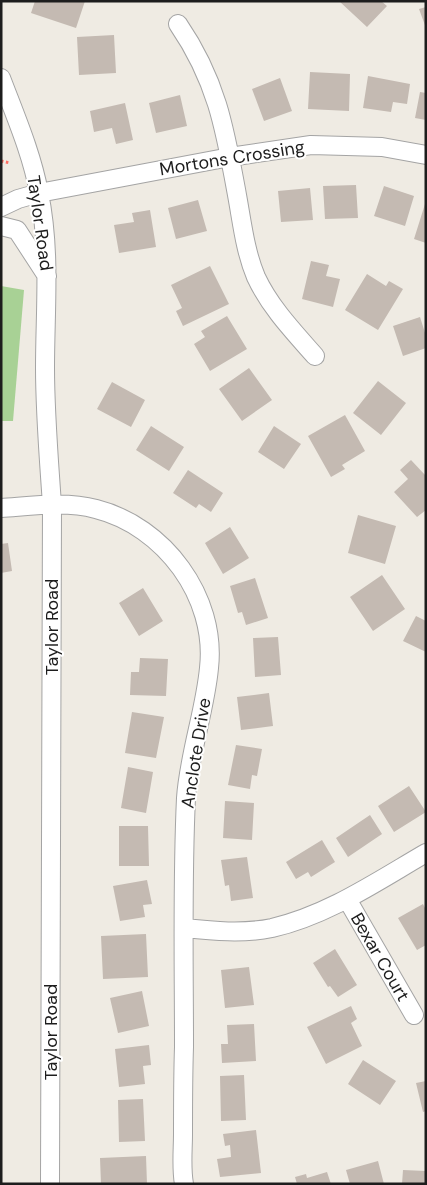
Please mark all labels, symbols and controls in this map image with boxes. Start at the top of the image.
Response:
street label: Mortons Crossing [158,135,306,181]
street label: Taylor Road [21,174,59,272]
street label: Taylor Road [40,579,64,675]
street label: Anclote Drive [175,696,217,810]
street label: Bexar Court [345,908,415,1006]
street label: Taylor Road [39,984,63,1080]

